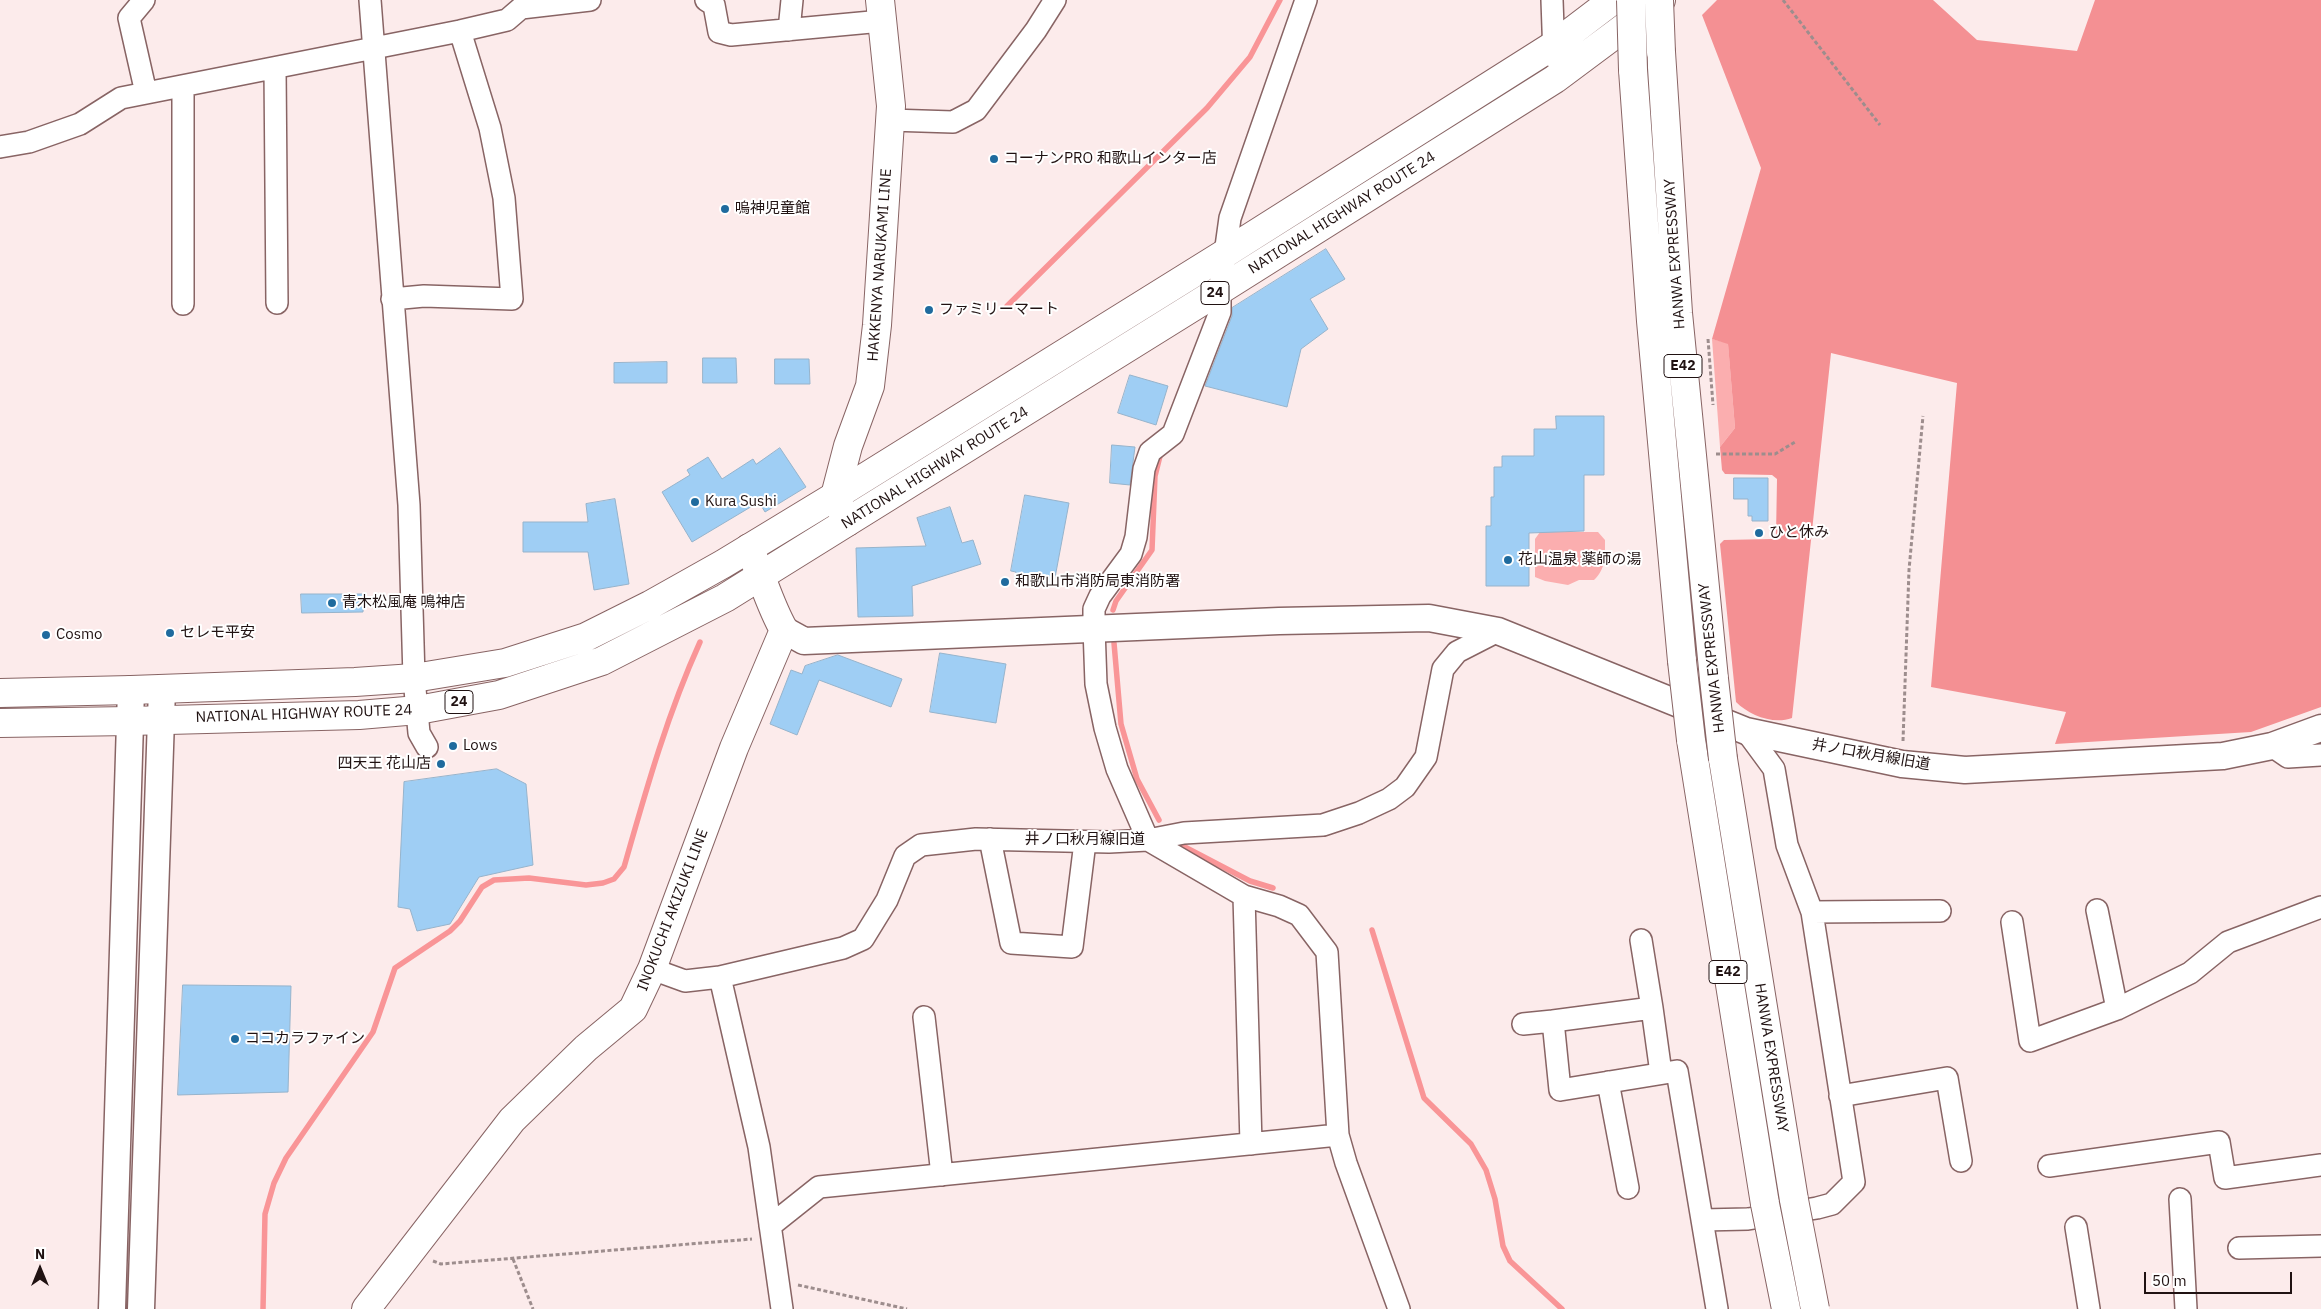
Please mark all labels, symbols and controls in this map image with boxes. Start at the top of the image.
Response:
street label: NATIONAL HIGHWAY ROUTE 24 [1245,148,1439,278]
place label: コーナンPRO 和歌山インター店 [1004,150,1217,168]
marker: コーナンPRO 和歌山インター店 [988,153,1000,165]
street label: HAKKENYA NARUKAMI LINE [864,168,896,362]
street label: HANWA EXPRESSWAY [1661,178,1689,330]
place label: 嗚神児童館 [735,200,810,218]
marker: 嗚神児童館 [719,203,731,215]
road number: 24 [1201,282,1229,304]
place label: ファミリーマート [939,301,1059,319]
marker: ファミリーマート [923,304,935,316]
road number: E42 [1664,354,1702,378]
street label: NATIONAL HIGHWAY ROUTE 24 [838,403,1032,533]
place label: Kura Sushi [705,493,777,511]
marker: Kura Sushi [689,496,701,508]
place label: ひと休み [1769,524,1829,542]
marker: ひと休み [1753,527,1765,539]
place label: 花山温泉 薬師の湯 [1518,551,1642,569]
marker: 花山温泉 薬師の湯 [1502,554,1514,566]
place label: 和歌山市消防局東消防署 [1015,573,1180,591]
marker: 和歌山市消防局東消防署 [999,576,1011,588]
street label: HANWA EXPRESSWAY [1695,582,1729,734]
place label: 青木松風庵 鳴神店 [342,594,466,612]
marker: 青木松風庵 鳴神店 [326,597,338,609]
place label: セレモ平安 [180,624,255,642]
place label: Cosmo [56,626,103,644]
marker: セレモ平安 [164,627,176,639]
marker: Cosmo [40,629,52,641]
road number: 24 [445,690,473,714]
street label: NATIONAL HIGHWAY ROUTE 24 [195,701,413,727]
street label: 井ノ口秋月線旧道 [1810,736,1932,774]
place label: Lows [463,737,497,755]
marker: Lows [447,740,459,752]
place label: 四天王 花山店 [337,755,431,773]
marker: 四天王 花山店 [435,758,447,770]
street label: INOKUCHI AKIZUKI LINE [634,826,712,994]
street label: 井ノ口秋月線旧道 [1025,831,1145,849]
road number: E42 [1709,960,1747,984]
street label: HANWA EXPRESSWAY [1750,982,1792,1134]
place label: ココカラファイン [245,1030,365,1048]
marker: ココカラファイン [229,1033,241,1045]
north arrow [15,1244,65,1294]
text: N [35,1245,45,1263]
scale bar [2146,1262,2294,1294]
text: 50 m [2152,1271,2187,1290]

